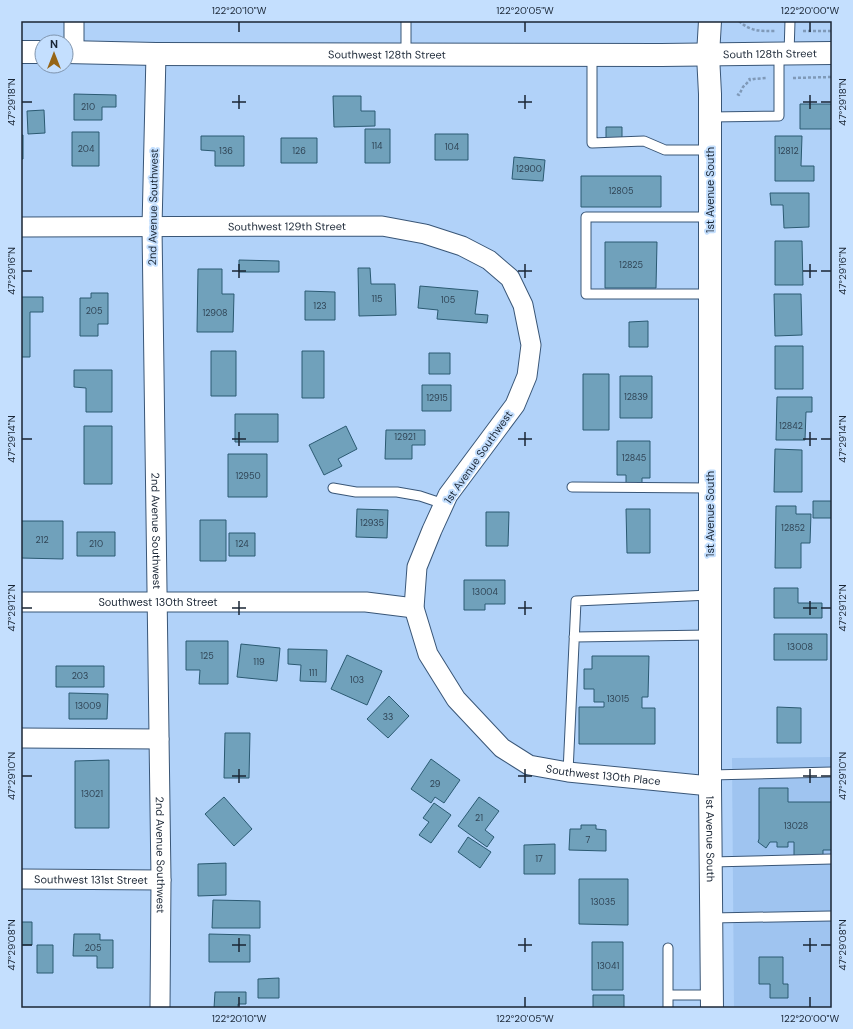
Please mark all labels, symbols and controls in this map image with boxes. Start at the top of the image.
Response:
text: 122°20'10"W [212,4,267,17]
text: 122°20'05"W [496,4,554,17]
text: 122°20'00"W [781,4,840,17]
north arrow [34,34,74,74]
text: N [50,37,58,51]
street label: South 128th Street [723,46,817,61]
street label: Southwest 128th Street [328,47,446,62]
text: 47°29'18"N [5,78,18,126]
text: 47°29'18"N [836,78,849,126]
house number: 210 [81,101,95,113]
house number: 114 [371,140,383,152]
house number: 104 [445,141,460,153]
house number: 204 [78,143,95,155]
house number: 136 [219,145,233,157]
house number: 126 [292,145,306,157]
house number: 12812 [777,145,799,157]
street label: 1st Avenue South [703,147,717,233]
street label: 2nd Avenue Southwest [145,149,161,265]
house number: 12900 [516,163,542,175]
house number: 12805 [609,185,633,197]
street label: Southwest 129th Street [228,219,346,233]
text: 47°29'16"N [5,247,18,295]
text: 47°29'16"N [836,247,849,295]
house number: 12825 [619,259,643,271]
house number: 115 [371,293,383,305]
house number: 105 [441,294,455,306]
house number: 123 [313,300,327,312]
house number: 205 [86,305,102,317]
house number: 12908 [202,307,228,319]
house number: 12839 [624,391,648,403]
house number: 12915 [426,392,448,404]
street label: 1st Avenue Southwest [441,408,515,506]
text: 47°29'14"N [5,415,18,463]
text: 47°29'14"N [836,415,849,463]
house number: 12842 [779,420,803,432]
house number: 12921 [394,431,416,443]
house number: 12845 [622,452,646,464]
house number: 12950 [235,470,261,482]
street label: 1st Avenue South [703,471,717,557]
street label: 2nd Avenue Southwest [148,472,164,589]
house number: 12935 [360,517,384,529]
house number: 12852 [781,522,805,534]
house number: 212 [35,534,49,546]
house number: 210 [89,538,103,550]
house number: 124 [235,538,249,550]
text: 47°29'12"N [5,584,18,632]
text: 47°29'12"N [836,584,849,632]
house number: 13004 [472,586,498,598]
street label: Southwest 130th Street [98,595,218,609]
house number: 13008 [787,641,813,653]
house number: 125 [200,650,214,662]
house number: 119 [253,656,265,668]
house number: 111 [309,667,317,679]
house number: 203 [72,670,88,682]
house number: 103 [350,674,364,686]
house number: 13015 [607,693,629,705]
house number: 13009 [75,700,101,712]
house number: 33 [383,711,393,723]
text: 47°29'10"N [5,752,18,800]
text: 47°29'10"N [836,752,849,800]
street label: Southwest 130th Place [545,761,661,788]
house number: 29 [430,778,441,790]
house number: 13021 [81,788,103,800]
street label: 2nd Avenue Southwest [153,796,168,913]
street label: 1st Avenue South [703,796,718,882]
house number: 21 [475,812,483,824]
house number: 13028 [784,820,808,832]
house number: 7 [586,834,591,846]
house number: 17 [535,853,543,865]
street label: Southwest 131st Street [34,872,148,887]
house number: 13035 [590,896,616,908]
text: 47°29'08"N [5,919,18,971]
text: 47°29'08"N [836,919,849,971]
house number: 205 [85,942,101,954]
house number: 13041 [597,960,619,972]
text: 122°20'10"W [212,1012,267,1025]
text: 122°20'05"W [496,1012,554,1025]
text: 122°20'00"W [781,1012,840,1025]

